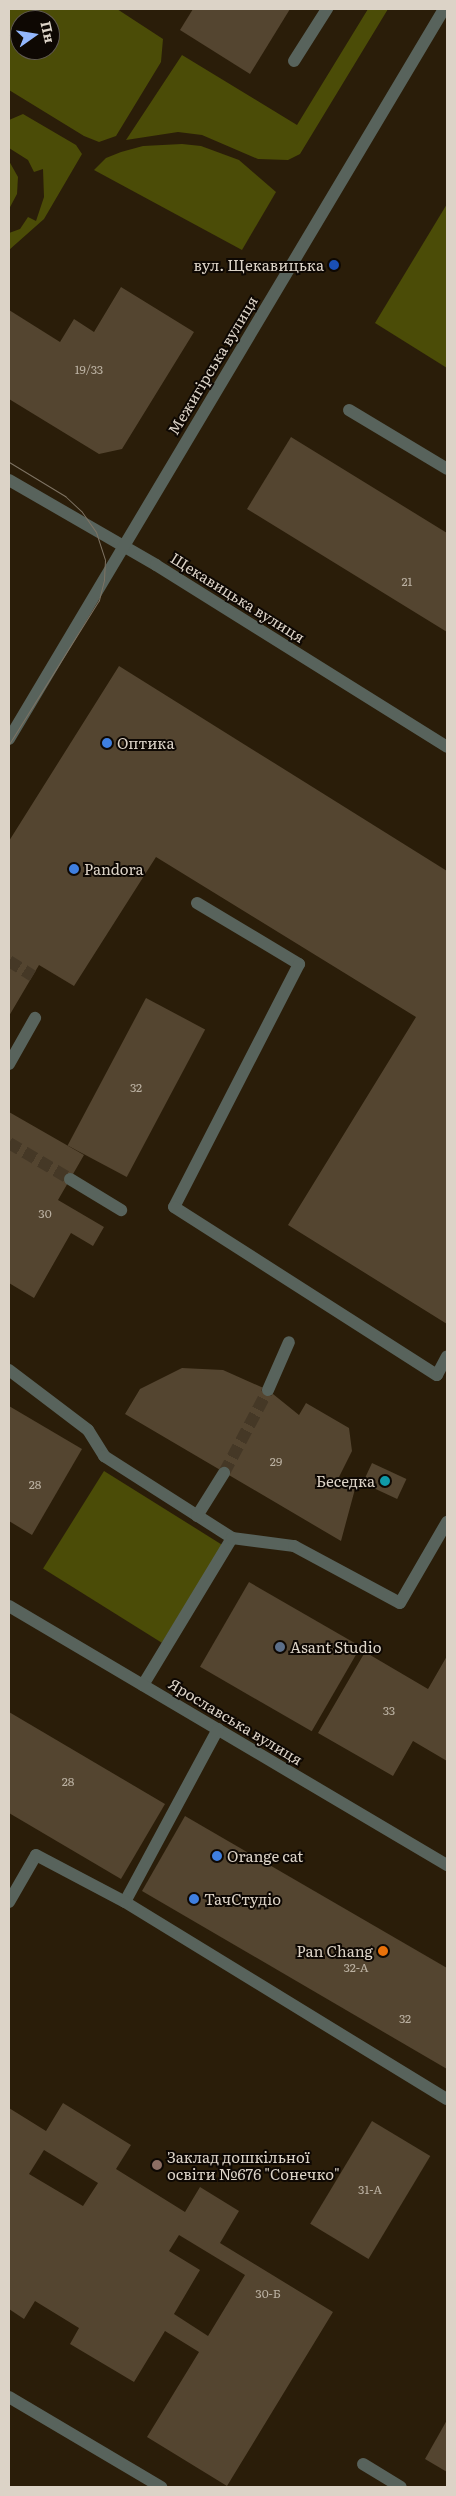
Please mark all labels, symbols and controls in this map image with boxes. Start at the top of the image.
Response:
north arrow [10,10,60,60]
text: Пн [36,19,61,45]
place label: вул. Щекавицька [194,256,324,274]
marker: вул. Щекавицька [328,259,340,271]
street label: Межигірська вулиця [163,292,261,438]
house number: 19/33 [75,363,103,377]
street label: Щекавицька вулиця [168,548,308,646]
house number: 21 [402,575,412,589]
place label: Оптика [117,734,174,752]
marker: Оптика [101,737,113,749]
place label: Pandora [84,860,144,878]
marker: Pandora [68,863,80,875]
house number: 32 [130,1081,142,1095]
house number: 30 [38,1207,52,1221]
house number: 29 [270,1455,282,1469]
place label: Беседка [316,1472,375,1490]
marker: Беседка [379,1475,391,1487]
house number: 28 [29,1478,41,1492]
place label: Asant Studio [290,1638,381,1656]
marker: Asant Studio [274,1641,286,1653]
street label: Ярославська вулиця [166,1674,306,1768]
house number: 33 [383,1704,395,1718]
house number: 28 [62,1775,74,1789]
place label: Orange cat [227,1847,303,1865]
marker: Orange cat [211,1850,223,1862]
place label: ТачСтудiо [204,1890,281,1908]
marker: ТачСтудiо [188,1893,200,1905]
place label: Pan Chang [297,1942,373,1960]
marker: Pan Chang [377,1945,389,1957]
house number: 32-А [344,1961,368,1975]
house number: 32 [399,2012,411,2026]
place label: Заклад дошкільної освіти №676 "Сонечко" [167,2147,340,2182]
marker: Заклад дошкільної освіти №676 "Сонечко" [151,2159,163,2171]
house number: 31-А [358,2183,382,2197]
house number: 30-Б [255,2287,281,2301]

